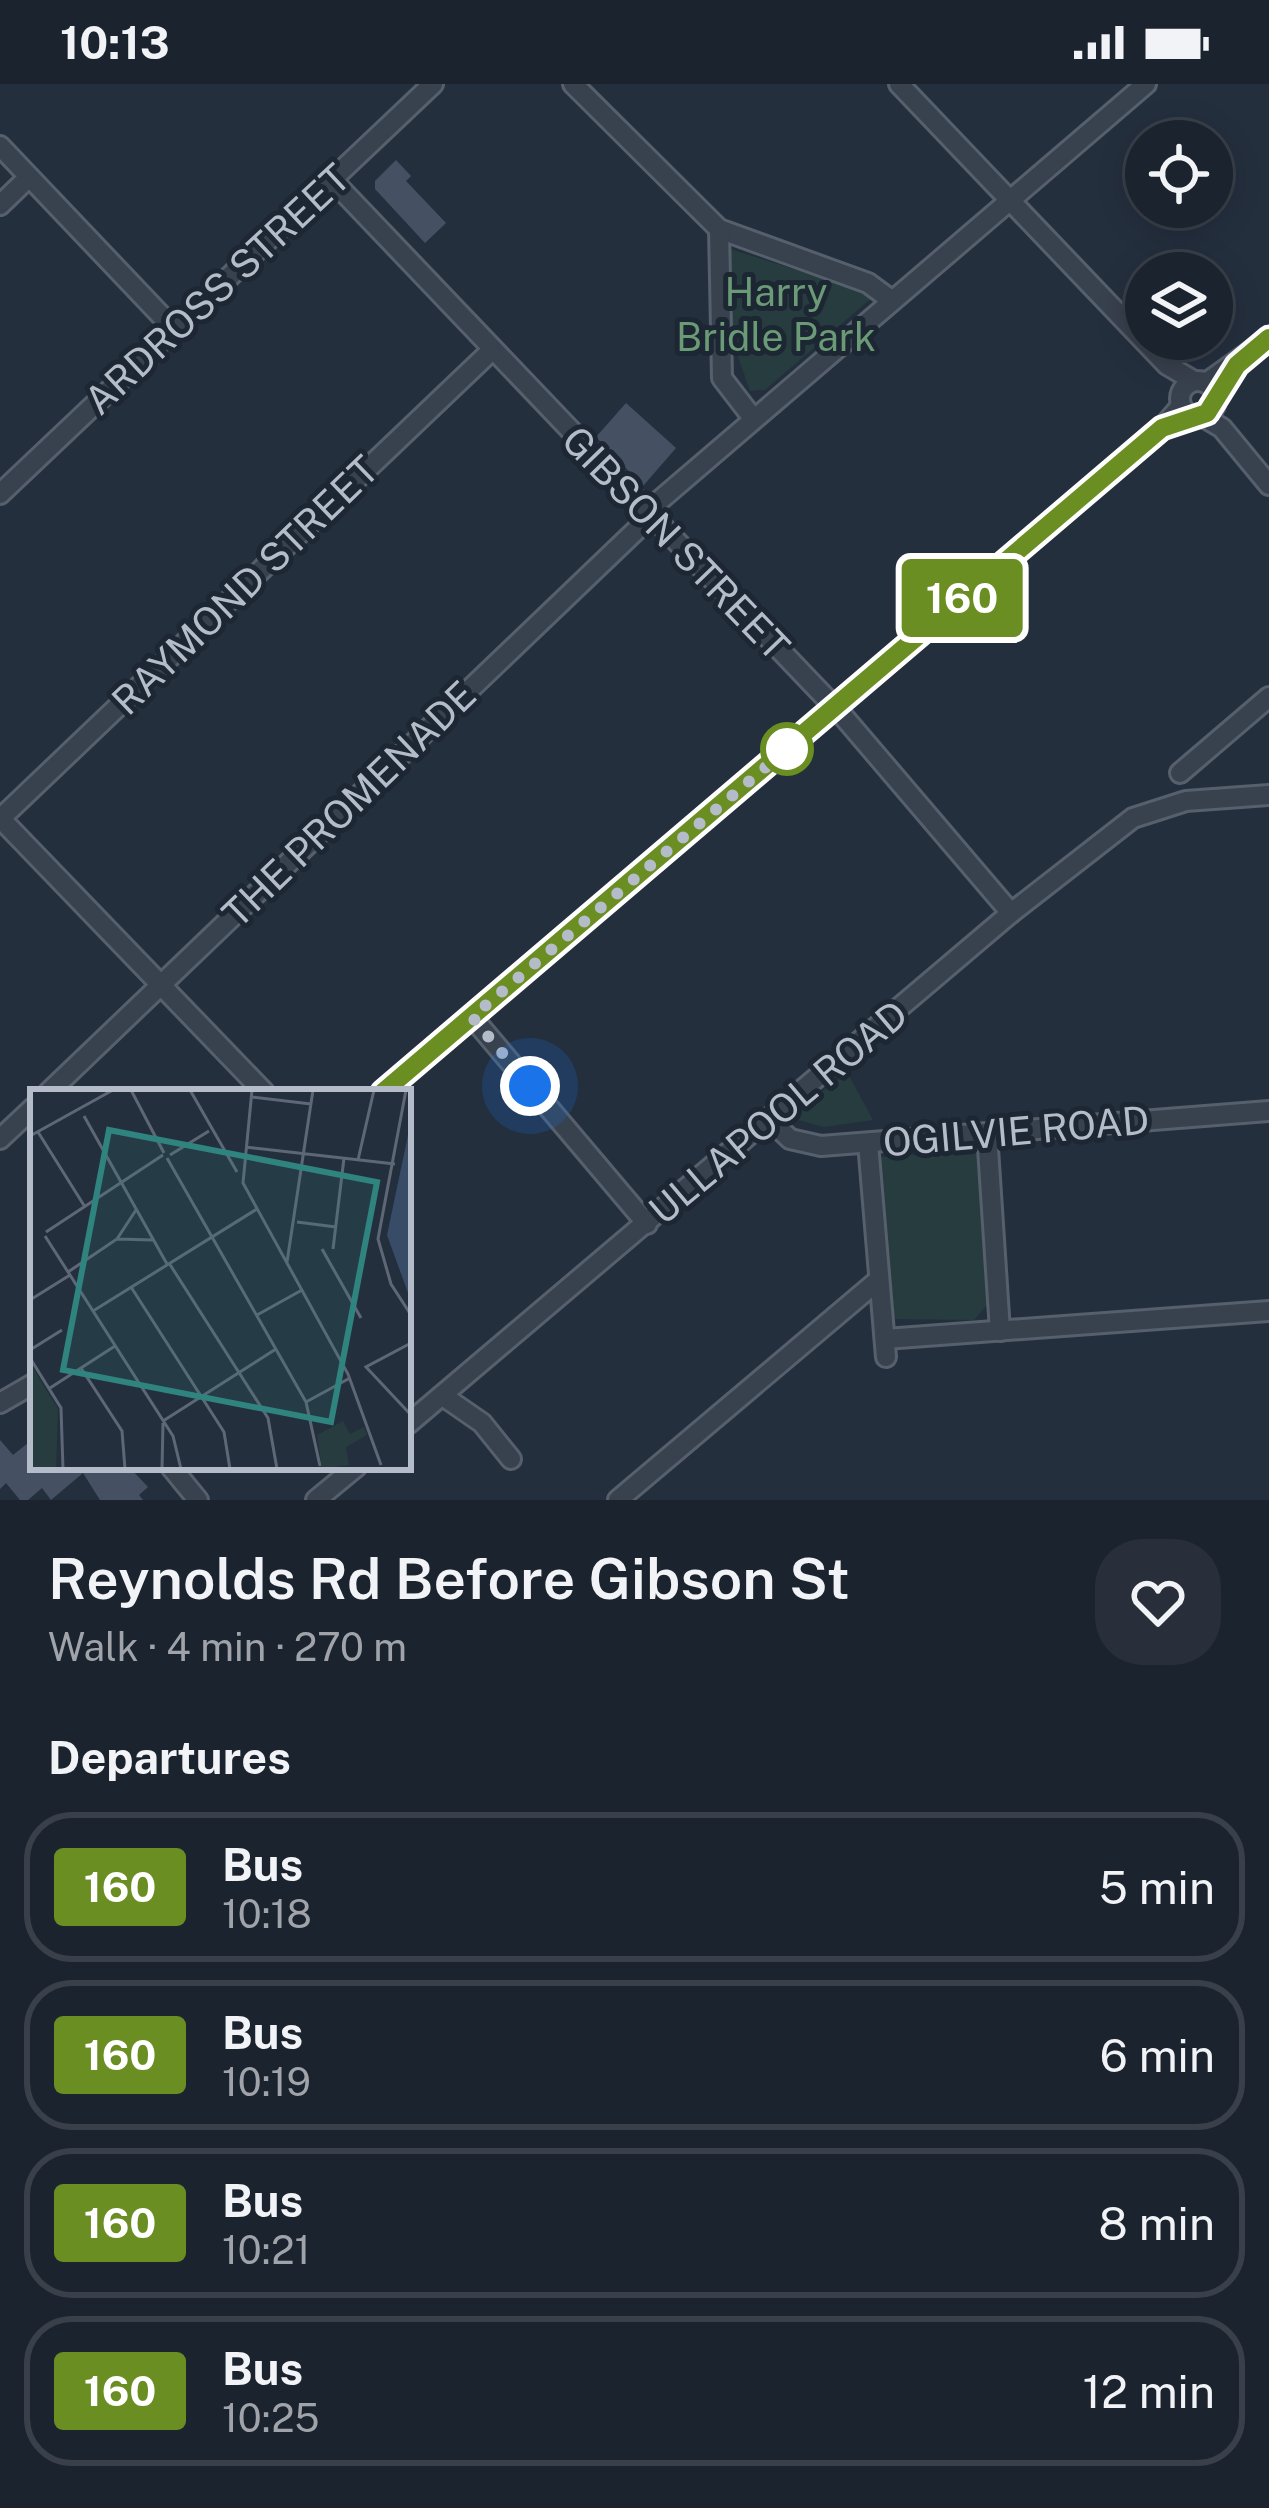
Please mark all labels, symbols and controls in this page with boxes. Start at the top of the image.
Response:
text: 10:13 [60,16,170,69]
map controls [1125,120,1233,360]
button: locate [1125,120,1233,228]
street label: ARDROSS STREET [75,154,359,424]
button: layers [1125,252,1233,360]
park label: Harry Bridle Park [676,269,876,360]
street label: GIBSON STREET [553,417,799,669]
street label: RAYMOND STREET [103,446,387,724]
line badge: 160 [893,559,1031,637]
text: 160 [926,573,998,622]
street label: THE PROMENADE [213,672,485,936]
unlabelled marker [762,724,812,774]
street label: ULLAPOOL ROAD [640,991,916,1233]
your location [500,1056,560,1116]
inset map [30,1089,411,1470]
street label: OGILVIE ROAD [881,1096,1151,1166]
button: heart [1095,1539,1221,1665]
text: Reynolds Rd Before Gibson St [48,1545,850,1612]
text: Walk · 4 min · 270 m [48,1624,407,1670]
text: Departures [48,1731,291,1784]
text: Bus [222,1838,303,1891]
text: 5 min [1099,1861,1215,1914]
text: 160 [84,1862,156,1911]
text: 10:18 [222,1891,312,1937]
text: Bus [222,2006,303,2059]
text: 6 min [1100,2029,1215,2082]
text: 160 [84,2030,156,2079]
text: 10:19 [222,2059,311,2105]
text: Bus [222,2174,303,2227]
text: 8 min [1099,2197,1215,2250]
text: 160 [84,2198,156,2247]
text: 10:21 [222,2227,310,2273]
text: Bus [222,2342,303,2395]
text: 12 min [1083,2365,1215,2418]
text: 160 [84,2366,156,2415]
text: 10:25 [222,2395,320,2441]

